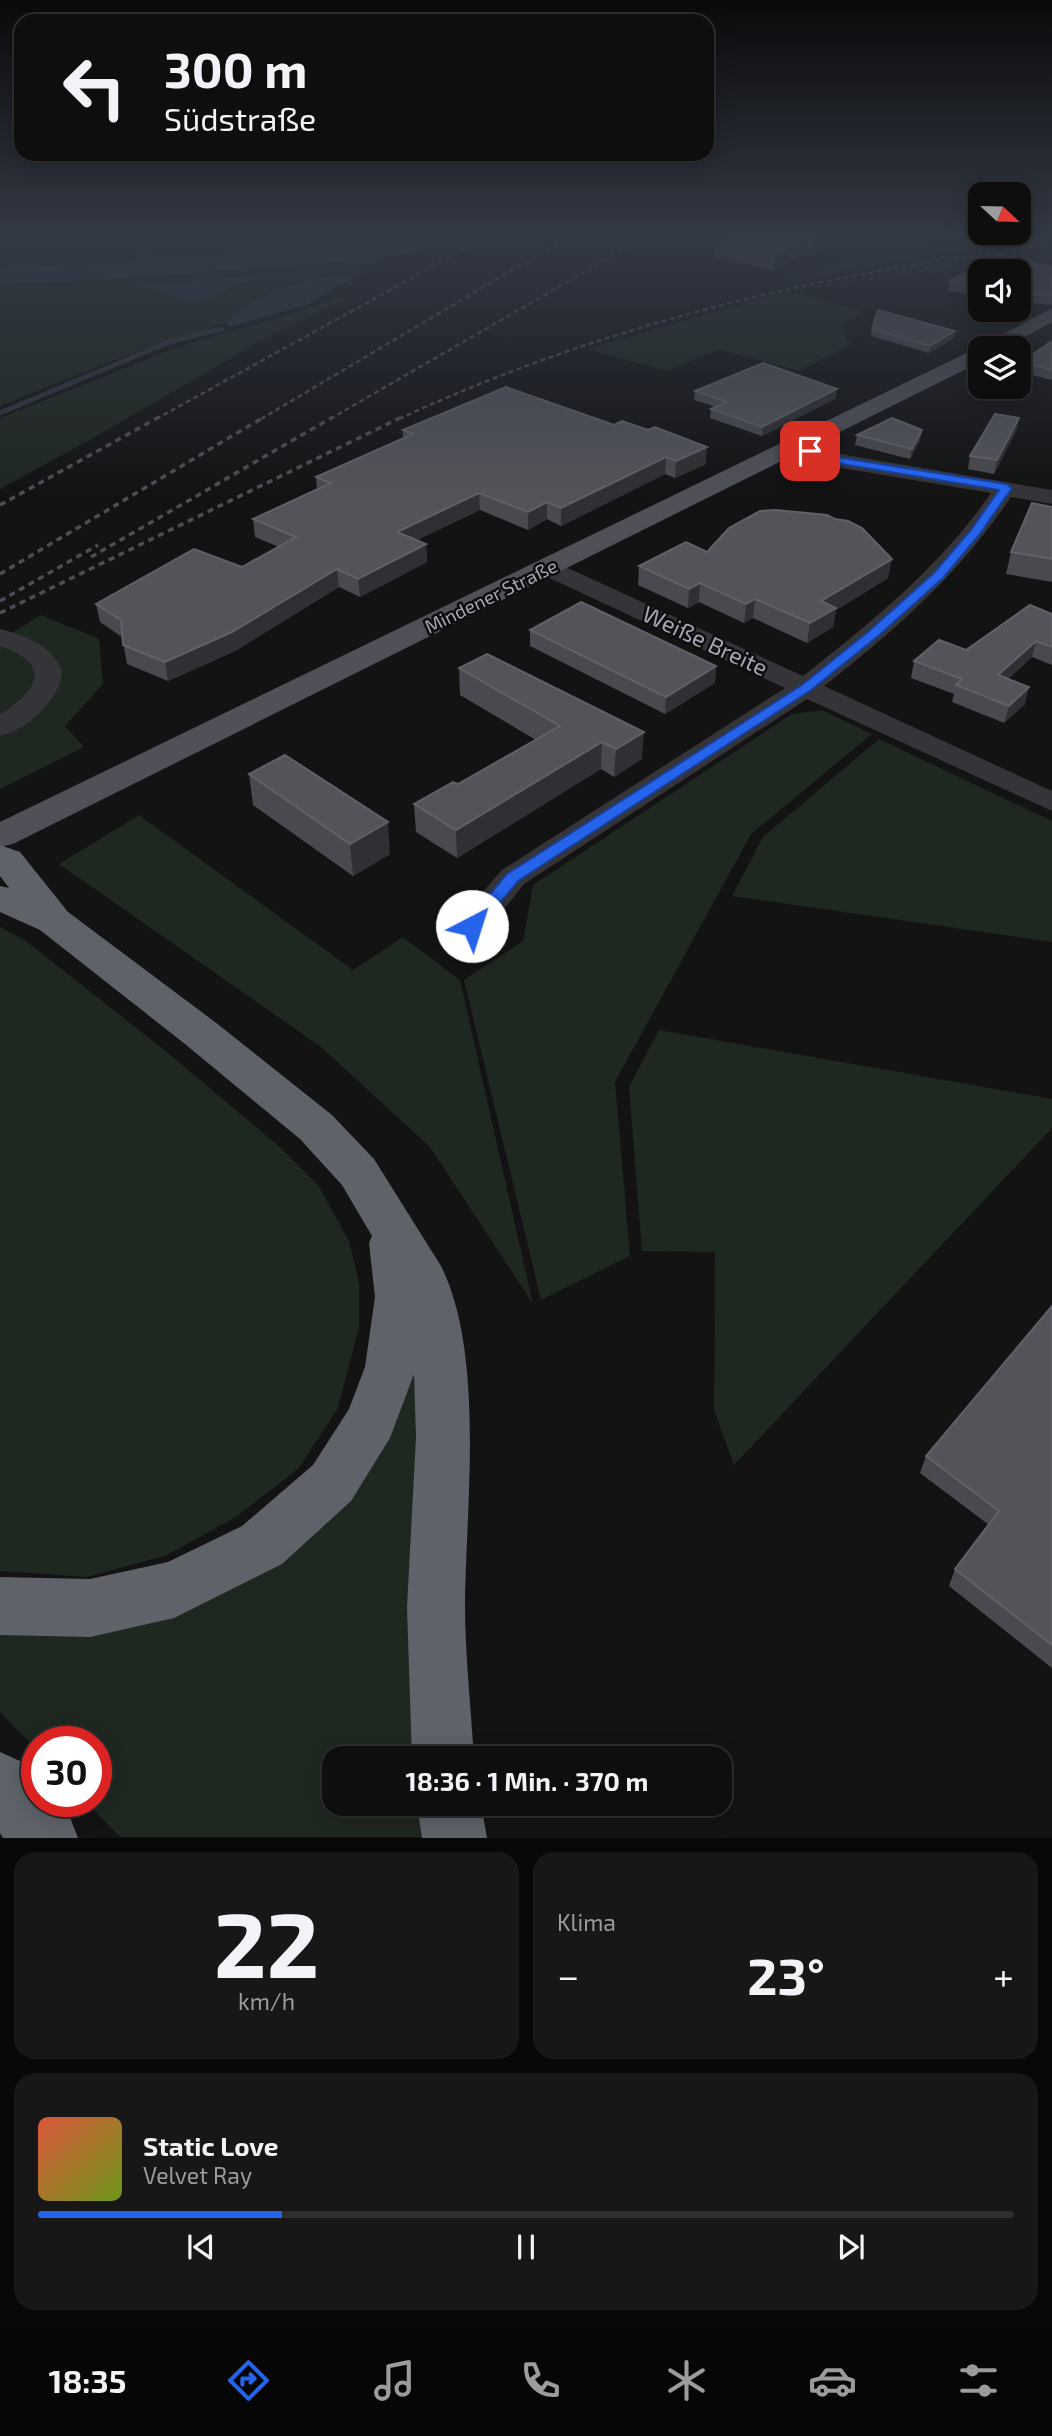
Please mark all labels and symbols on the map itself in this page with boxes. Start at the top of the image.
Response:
north arrow [968,182,1031,245]
pin [780,421,840,481]
street label: Mindener Straße [421,553,561,638]
street label: Weiße Breite [638,599,772,681]
position arrow [435,889,509,963]
speed limit sign: 30 [21,1726,112,1817]

